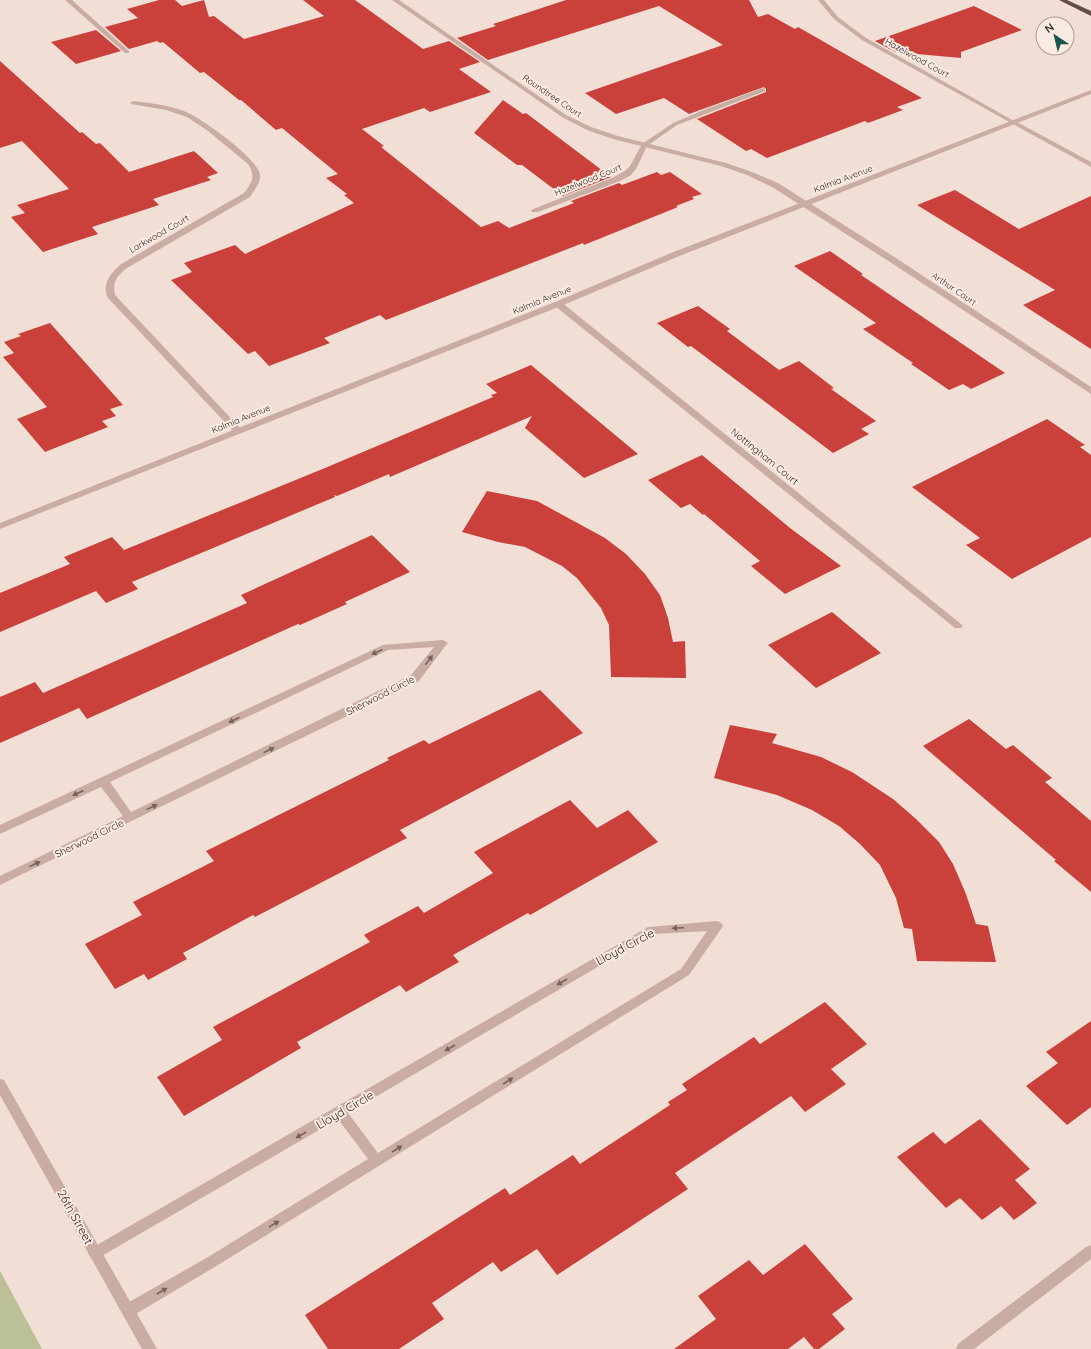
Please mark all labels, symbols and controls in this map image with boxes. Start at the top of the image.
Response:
north arrow [1035,16,1075,56]
text: N [1042,20,1057,36]
street label: Hazelwood Court [883,35,951,80]
street label: Roundtree Court [521,72,584,119]
street label: Hazelwood Court [553,161,623,198]
street label: Kalmia Avenue [812,162,874,195]
street label: Larkwood Court [127,212,191,255]
street label: Arthur Court [930,270,979,308]
street label: Kalmia Avenue [511,283,573,316]
street label: Kalmia Avenue [210,402,272,435]
street label: Nottingham Court [728,425,802,488]
one-way arrow [371,649,382,655]
one-way arrow [425,655,433,666]
street label: Sherwood Circle [344,672,417,718]
one-way arrow [228,717,240,723]
one-way arrow [263,747,274,753]
one-way arrow [73,790,84,796]
one-way arrow [146,804,158,810]
street label: Sherwood Circle [53,816,126,861]
one-way arrow [29,861,41,867]
street label: Lloyd Circle [593,925,657,968]
one-way arrow [672,925,684,932]
one-way arrow [556,979,568,986]
one-way arrow [444,1045,456,1052]
one-way arrow [502,1077,514,1084]
street label: Lloyd Circle [313,1087,376,1132]
one-way arrow [295,1131,307,1138]
one-way arrow [391,1145,403,1152]
street label: 26th Street [54,1187,97,1247]
one-way arrow [268,1220,280,1227]
one-way arrow [156,1287,168,1294]

